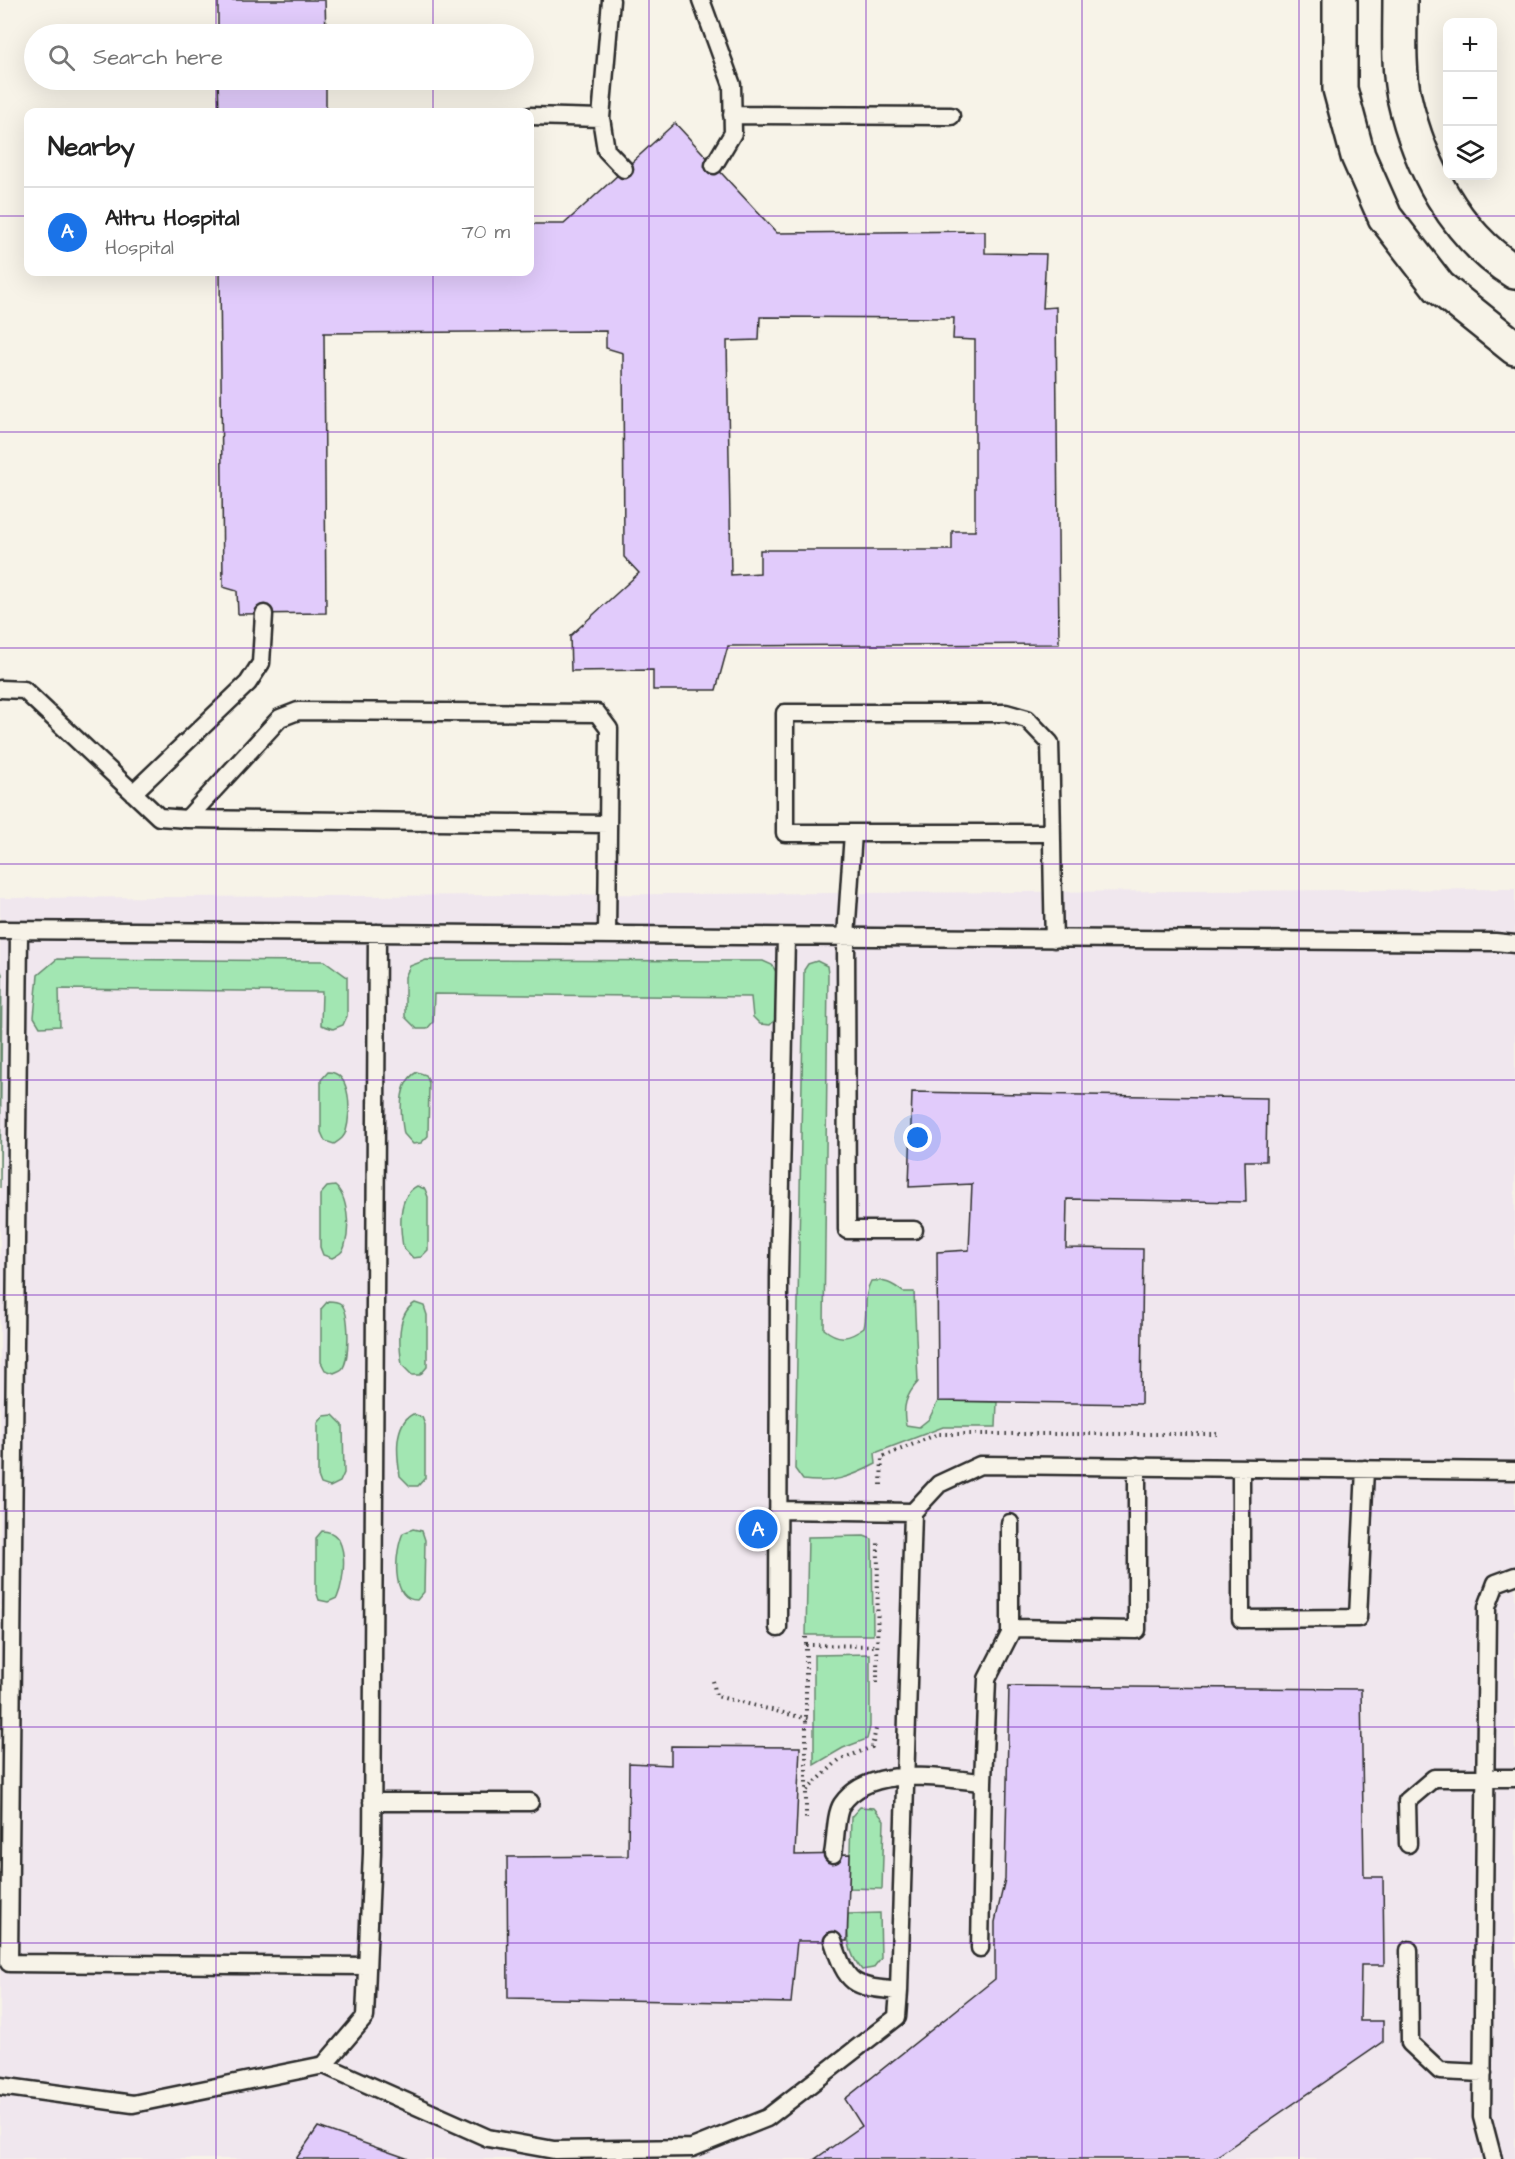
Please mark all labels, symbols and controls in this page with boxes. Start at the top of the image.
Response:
map controls [1443,18,1497,180]
button: + [1443,18,1497,72]
search box [24,24,534,90]
icon: search [45,41,78,74]
text: Search here [93,42,223,73]
button: − [1443,72,1497,126]
button: layers [1443,126,1497,180]
text: Nearby [48,129,135,165]
text: Altru Hospital [105,203,239,234]
text: A [61,218,74,246]
text: 70 m [462,218,510,246]
text: Hospital [105,234,174,262]
your location [903,1123,932,1152]
pin: A [738,1506,777,1552]

